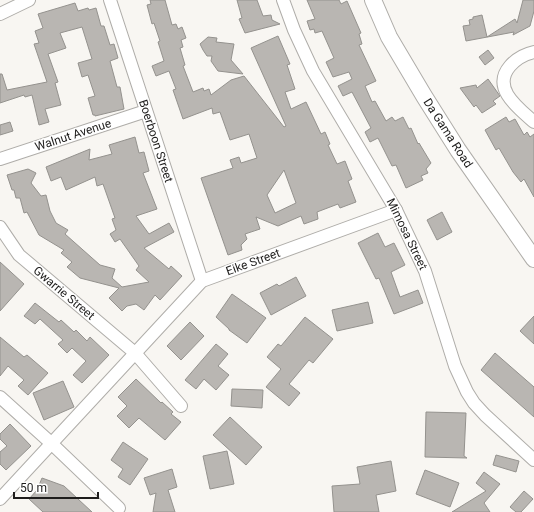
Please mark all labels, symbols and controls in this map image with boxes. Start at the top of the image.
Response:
street label: Da Gama Road [420,96,476,170]
street label: Boerboon Street [136,98,176,184]
street label: Walnut Avenue [33,116,113,154]
street label: Mimosa Street [384,196,430,272]
street label: Eike Street [224,246,282,278]
street label: Gwarrie Street [30,263,98,323]
scale bar [14,474,98,500]
text: 50 m [20,481,47,495]

